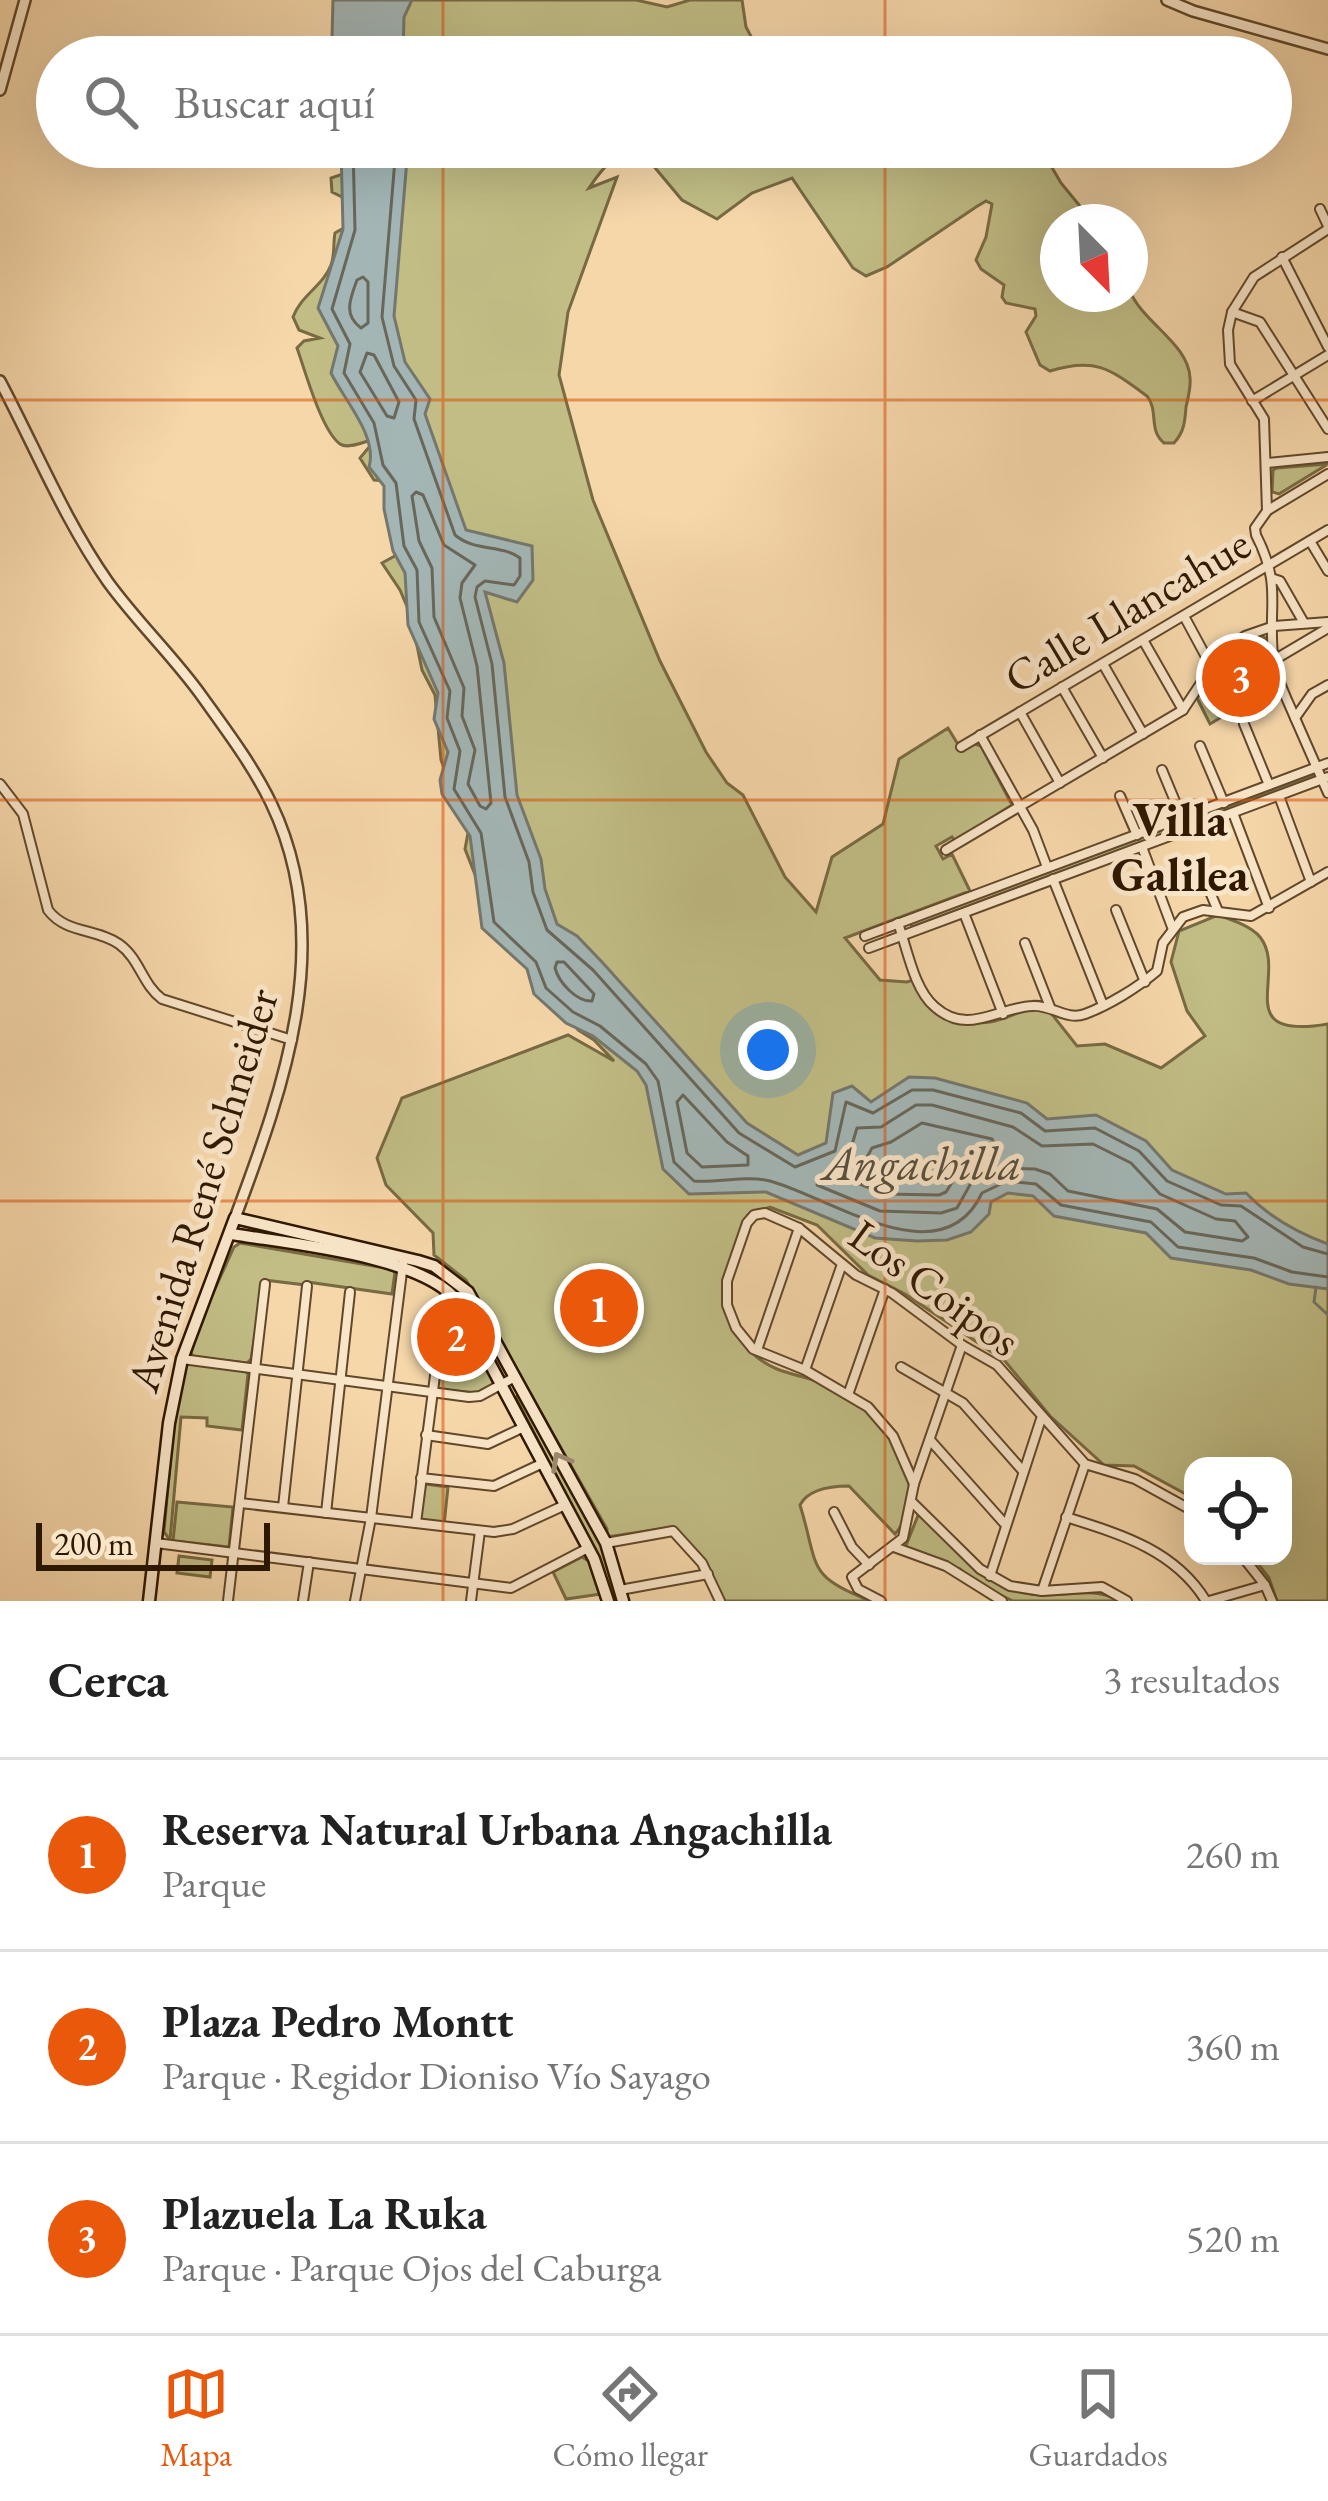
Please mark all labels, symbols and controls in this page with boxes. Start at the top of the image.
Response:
search box [36,36,1292,168]
icon: search [78,69,144,135]
text: Buscar aquí [174,73,374,131]
north arrow [1040,204,1148,312]
street label: Calle Llancahue [993,514,1261,706]
pin: 3 [1202,633,1280,723]
district label: Villa Galilea [1111,788,1250,905]
street label: Avenida René Schneider [113,981,291,1400]
your location [738,1020,798,1080]
water label: Angachilla [819,1132,1022,1194]
street label: Los Coipos [838,1205,1032,1369]
pin: 1 [560,1263,638,1353]
pin: 2 [417,1292,495,1382]
one-way arrow [551,1452,574,1473]
map controls [1184,1457,1292,1565]
button: locate [1184,1457,1292,1565]
scale bar [36,1517,270,1570]
text: 200 m [54,1522,134,1565]
text: Cerca [48,1646,168,1712]
text: 3 resultados [1103,1654,1280,1705]
text: Reserva Natural Urbana Angachilla [162,1800,832,1858]
text: 1 [77,1829,97,1880]
text: 260 m [1186,1829,1280,1880]
text: Parque [162,1858,266,1909]
text: Plaza Pedro Montt [162,1992,513,2050]
text: 2 [77,2021,97,2072]
text: 360 m [1186,2021,1280,2072]
text: Parque · Regidor Dioniso Vío Sayago [162,2050,711,2101]
text: Plazuela La Ruka [162,2184,487,2242]
text: 3 [77,2213,97,2264]
text: 520 m [1186,2213,1280,2264]
text: Parque · Parque Ojos del Caburga [162,2242,662,2293]
tab: Mapa [160,2361,232,2476]
tab: Cómo llegar [553,2361,708,2476]
tab: Guardados [1029,2361,1168,2476]

